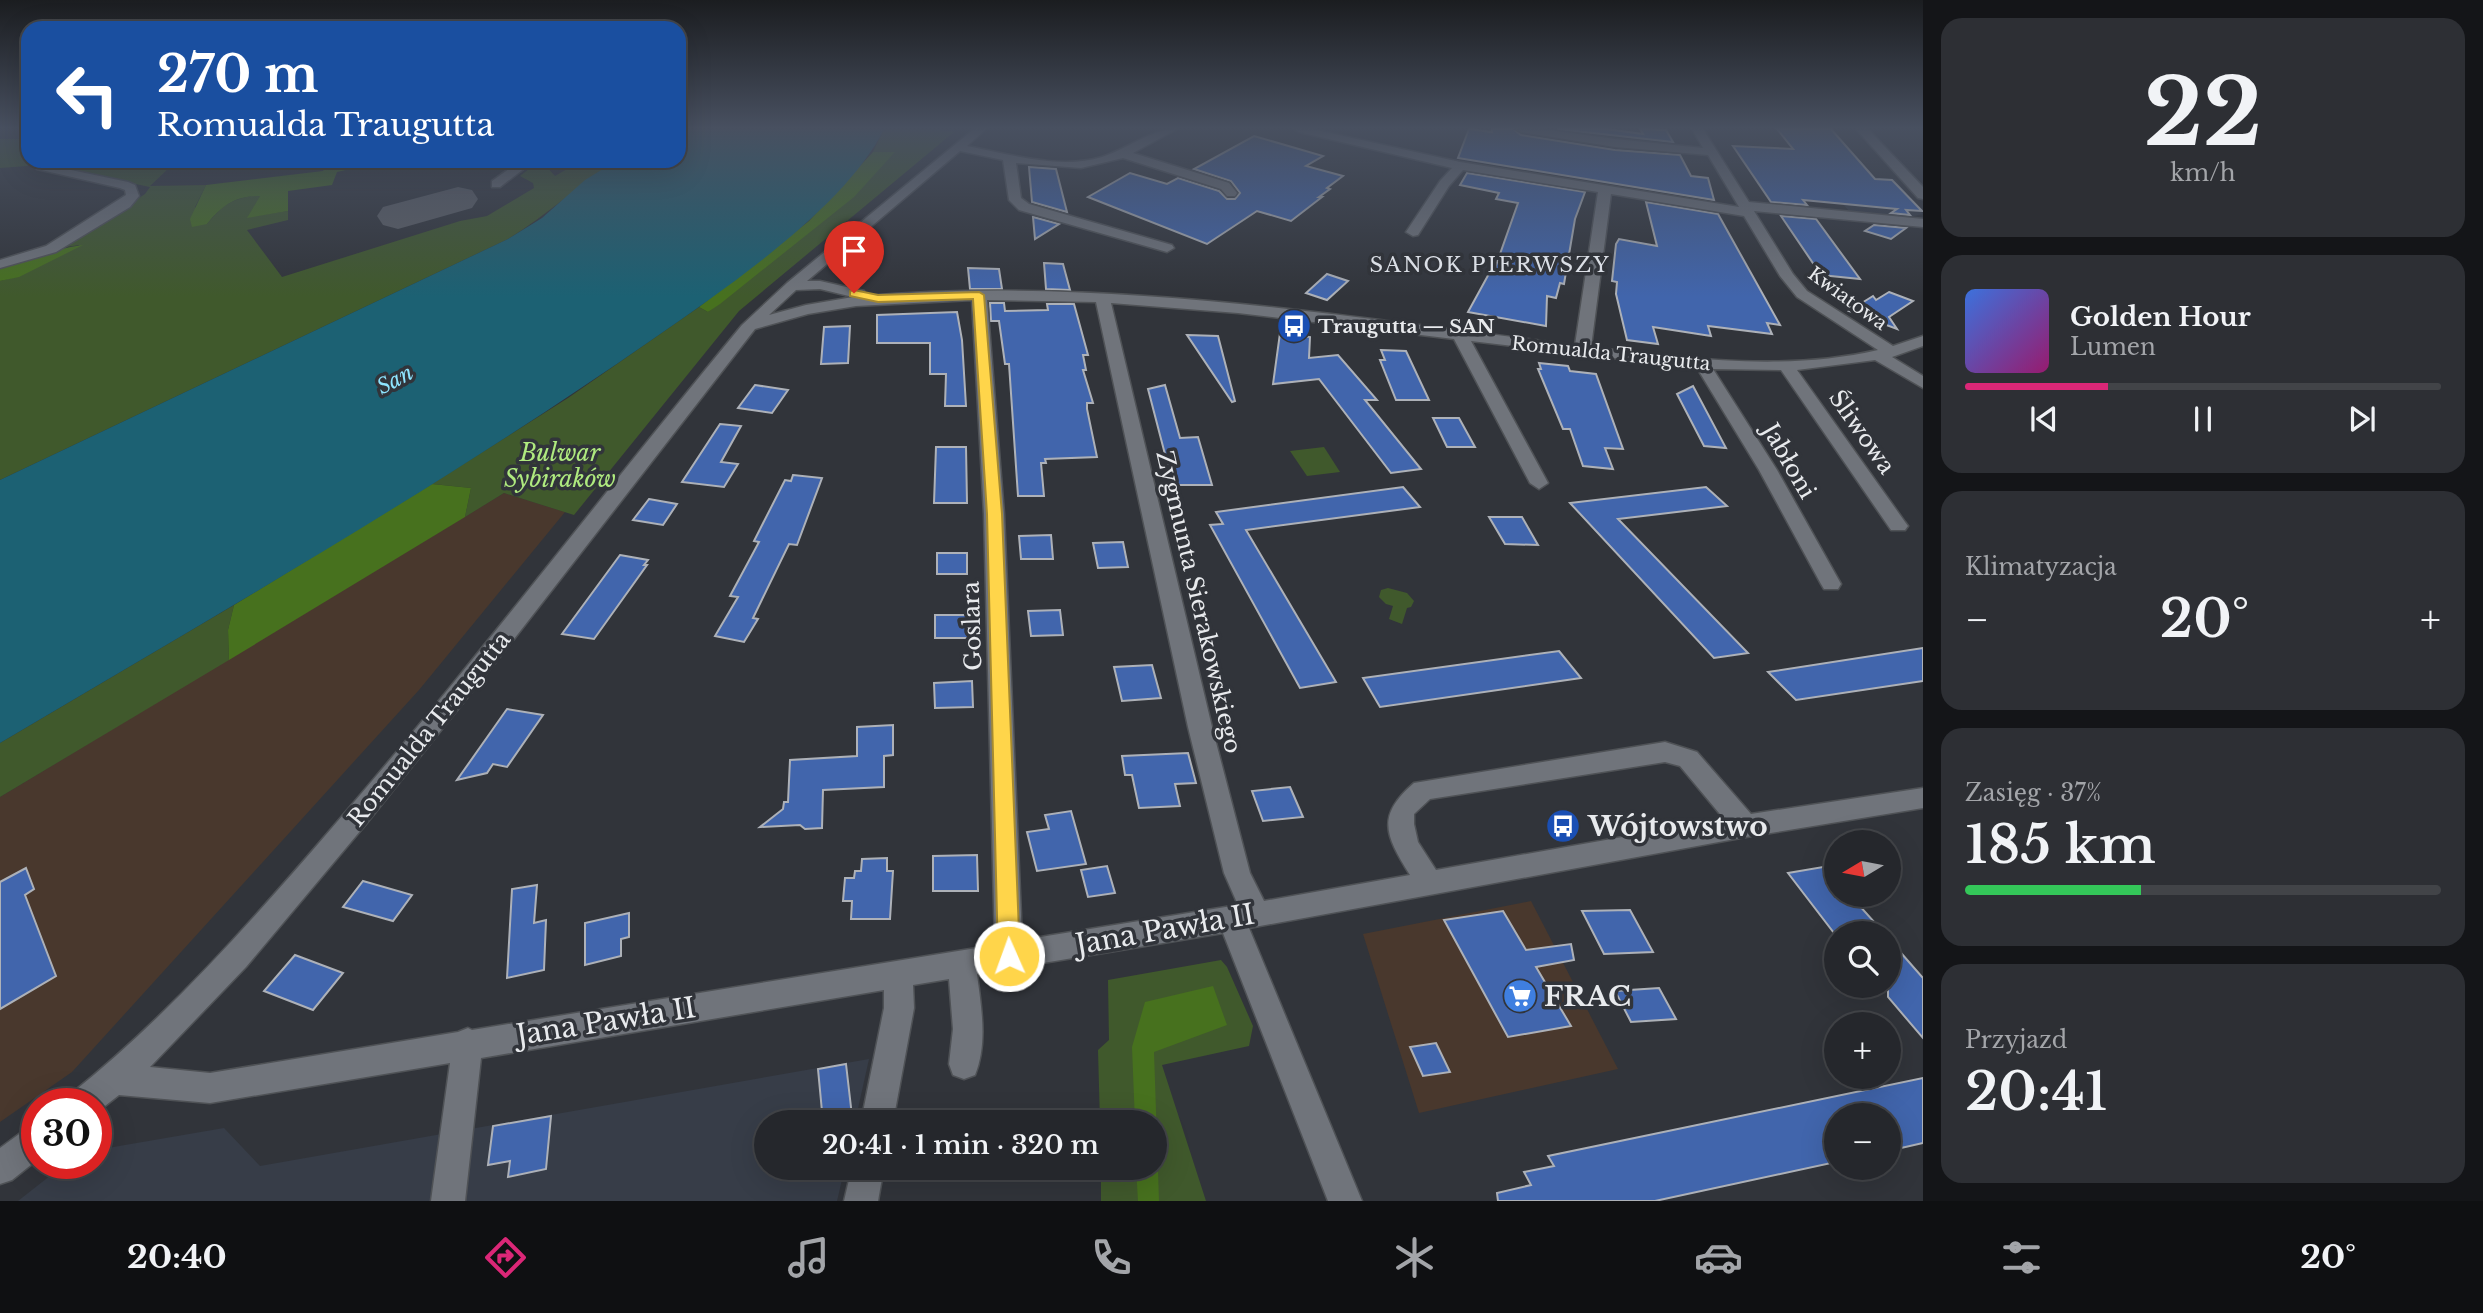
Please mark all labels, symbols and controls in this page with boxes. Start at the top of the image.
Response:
text: 270 m [157,44,318,105]
icon: left [42,49,133,140]
text: 22 [2144,57,2262,170]
text: Romualda Traugutta [157,105,494,145]
text: km/h [2170,159,2236,187]
pin [824,221,884,293]
icon: arrive [835,232,873,270]
district label: SANOK PIERWSZY [1369,252,1611,278]
street label: Kwiatowa [1804,262,1892,335]
text: Golden Hour [2070,301,2251,333]
bus stop icon: Traugutta — SAN [1275,307,1313,345]
place label: Traugutta — SAN [1318,315,1495,338]
street label: Romualda Traugutta [1510,332,1712,375]
text: Lumen [2070,333,2156,361]
water label: San [372,360,418,400]
street label: Śliwowa [1823,384,1903,480]
icon: previous [2025,400,2063,438]
icon: pause [2184,400,2222,438]
icon: next [2343,400,2381,438]
street label: Jabłoni [1755,416,1822,504]
park label: Bulwar Sybiraków [504,439,616,493]
street label: Zygmunta Sierakowskiego [1151,448,1247,756]
text: Klimatyzacja [1965,553,2117,581]
street label: Goslara [956,581,988,671]
text: 20° [2160,587,2249,651]
text: − [1965,596,1989,643]
text: + [2420,596,2441,643]
street label: Romualda Traugutta [342,626,516,832]
text: Zasięg · 37% [1965,779,2101,807]
bus stop icon: Wójtowstwo [1544,807,1582,845]
place label: Wójtowstwo [1587,809,1768,844]
text: 185 km [1965,813,2156,877]
north arrow [1824,830,1900,906]
map controls [1824,830,1901,1180]
street label: Jana Pawła II [1069,897,1257,963]
position arrow [972,919,1046,993]
button: search [1824,921,1901,998]
supermarket icon: FRAC [1501,977,1539,1015]
place label: FRAC [1544,979,1631,1014]
street label: Jana Pawła II [510,990,698,1054]
button: + [1824,1012,1901,1089]
text: Przyjazd [1965,1026,2067,1054]
text: 20:41 [1965,1060,2108,1124]
speed limit sign: 30 [21,1088,112,1179]
button: − [1824,1103,1901,1180]
text: 20:41 · 1 min · 320 m [822,1129,1099,1161]
icon: directions [481,1233,530,1282]
icon: music [784,1233,833,1282]
icon: phone [1087,1233,1136,1282]
icon: climate [1390,1233,1439,1282]
icon: car [1694,1233,1743,1282]
icon: filters [1997,1233,2046,1282]
text: 20:40 [127,1237,227,1277]
text: 20° [2300,1237,2356,1277]

